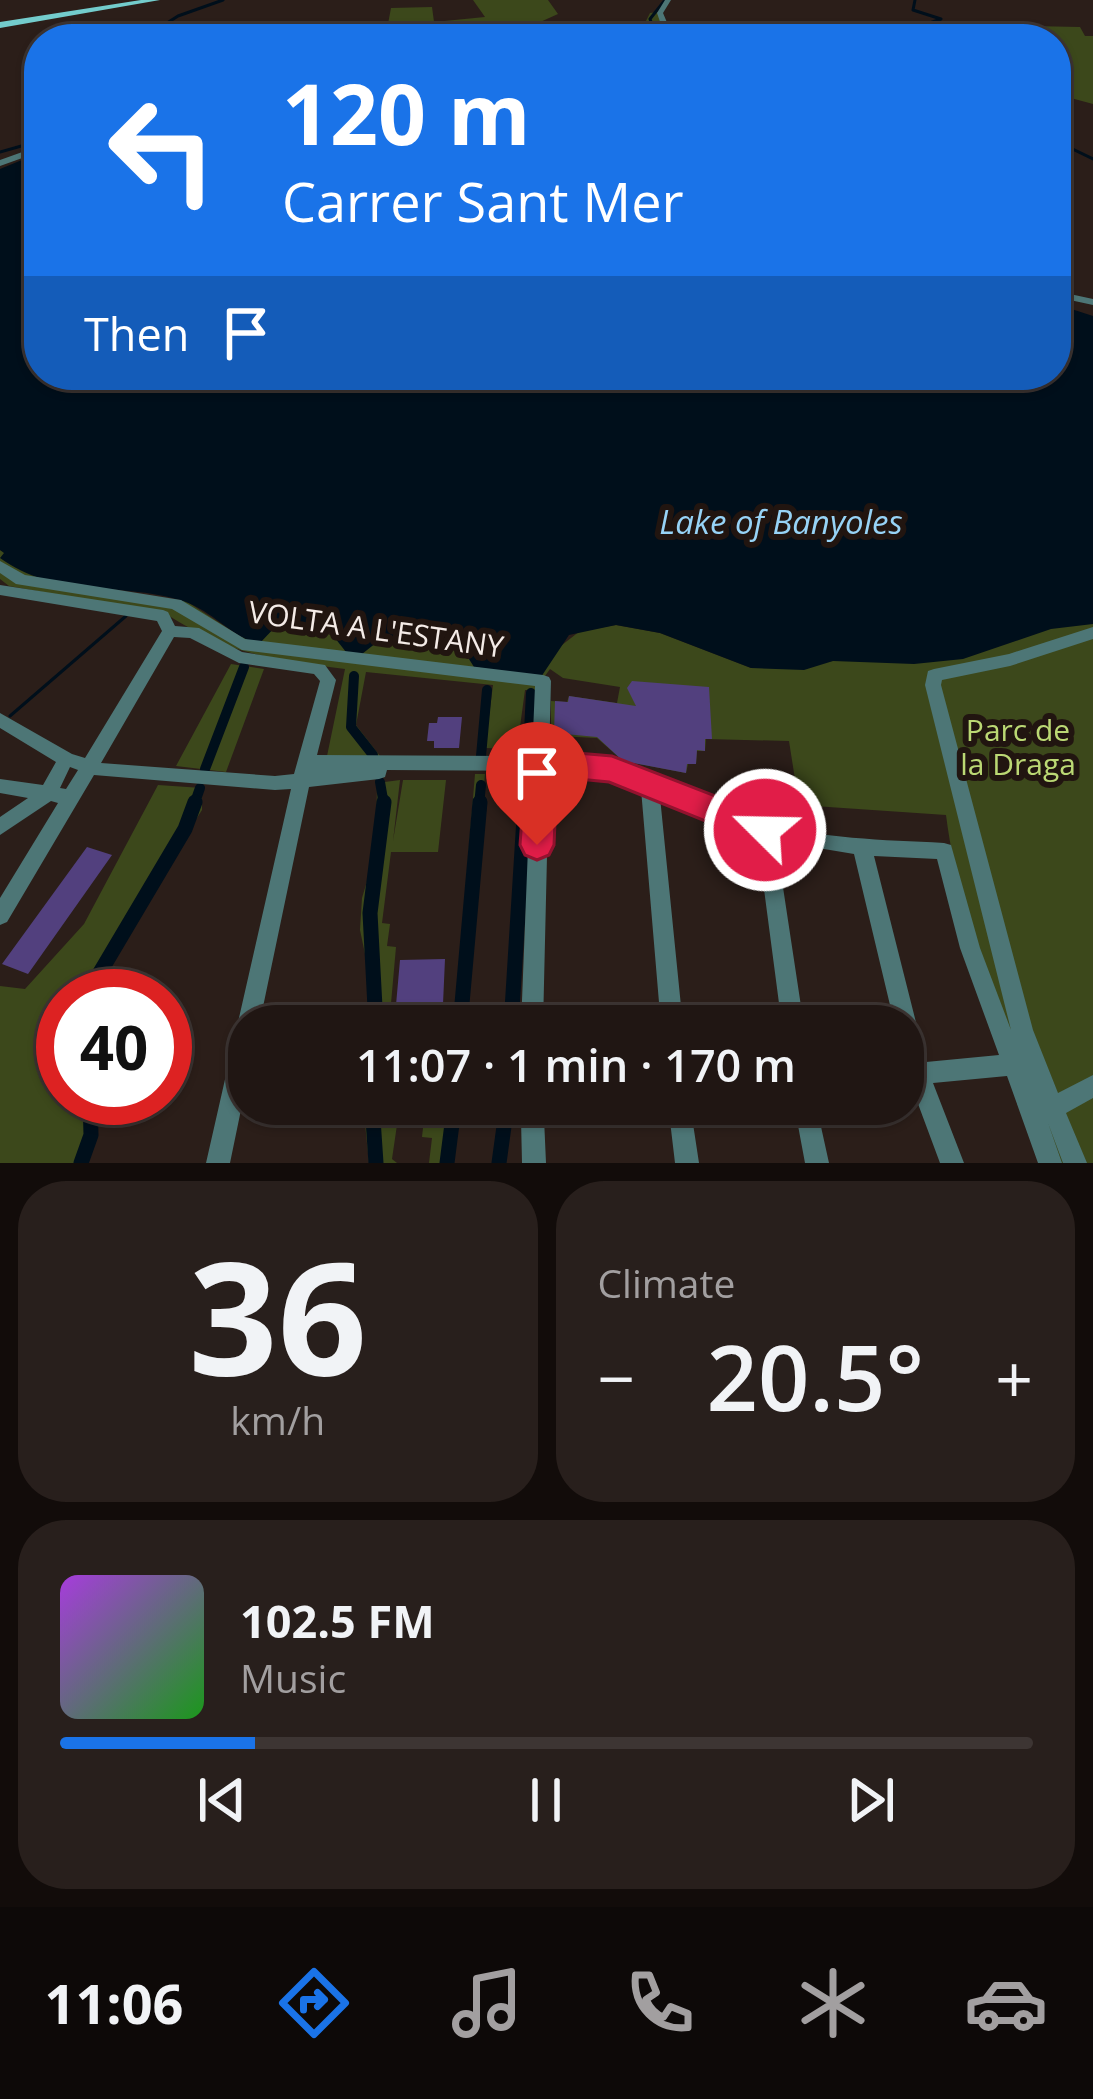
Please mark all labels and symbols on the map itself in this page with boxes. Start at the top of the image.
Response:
water label: Lake of Banyoles [659,499,903,544]
street label: VOLTA A L'ESTANY [246,590,507,667]
park label: Parc de la Draga [960,709,1076,784]
pin [486,722,588,845]
position arrow [702,767,828,893]
speed limit sign: 40 [36,969,192,1125]

